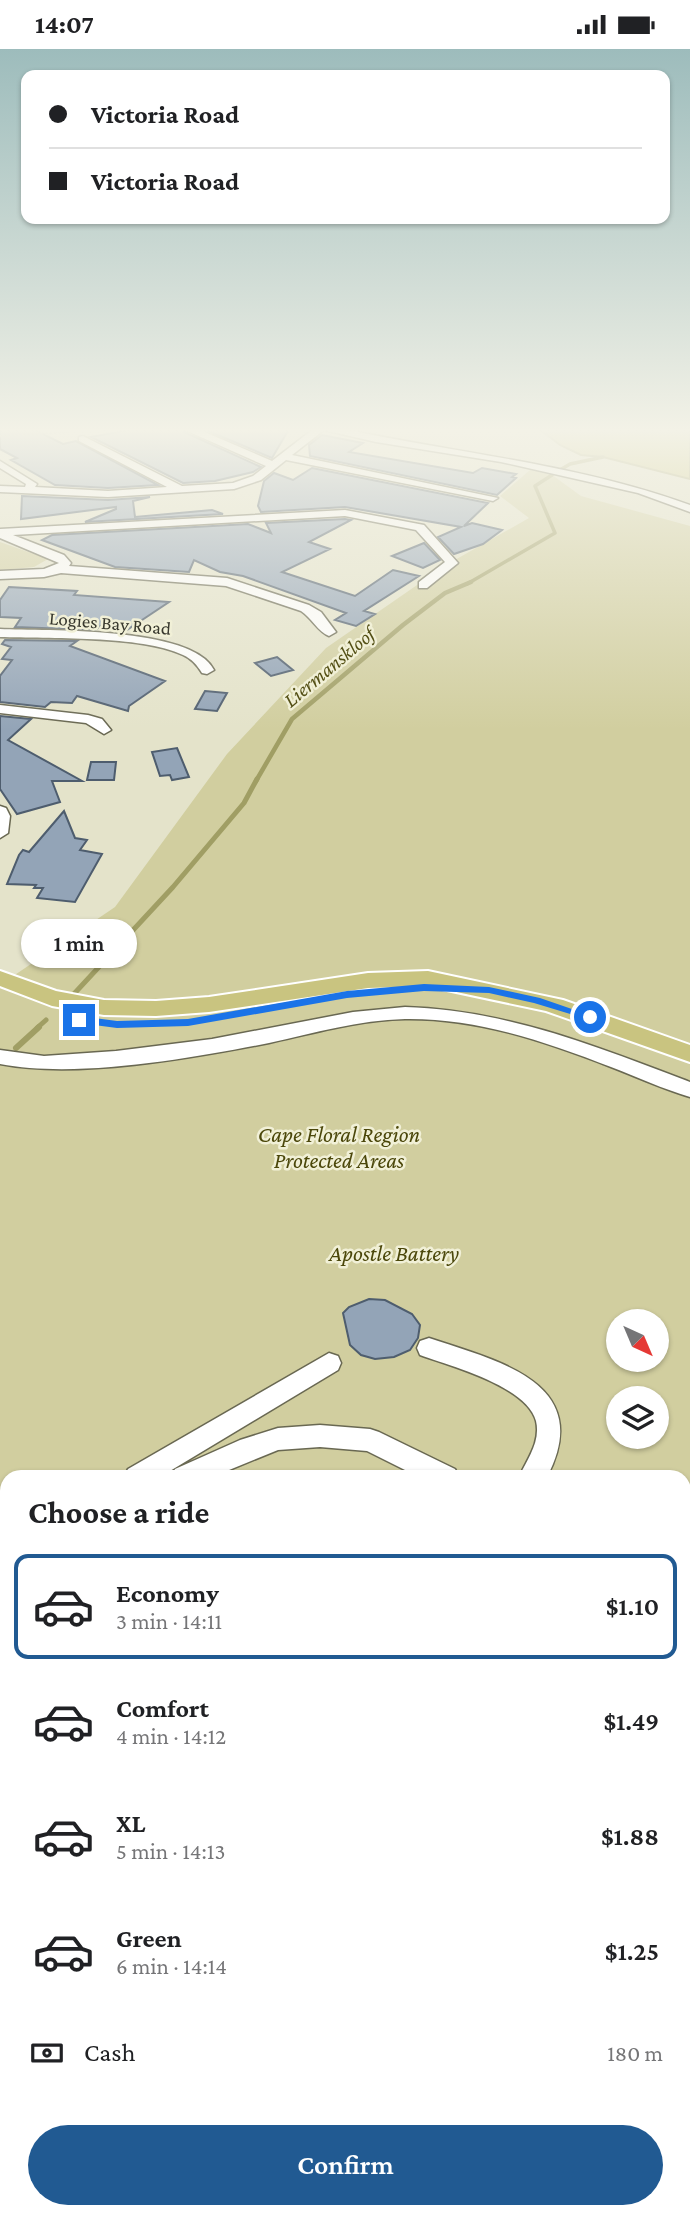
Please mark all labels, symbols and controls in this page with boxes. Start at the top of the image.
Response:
text: 14:07 [35,10,94,39]
text: Victoria Road [91,100,239,129]
text: Victoria Road [91,167,239,196]
street label: Logies Bay Road [48,607,172,639]
water label: Liermanskloof [279,620,382,712]
callout: 1 min [21,919,137,967]
text: 1 min [53,930,105,956]
route start [574,1001,606,1033]
route end [63,1004,95,1036]
park label: Cape Floral Region Protected Areas [258,1121,420,1173]
park label: Apostle Battery [328,1240,459,1266]
north arrow [606,1309,668,1372]
map controls [606,1309,669,1449]
button: layers [606,1386,669,1449]
text: Choose a ride [28,1494,209,1530]
icon: car [32,1575,95,1638]
text: Economy [116,1579,219,1608]
text: $1.10 [606,1592,659,1621]
text: 3 min · 14:11 [116,1608,222,1634]
icon: car [32,1690,95,1753]
text: Comfort [116,1694,209,1723]
text: $1.49 [603,1707,659,1736]
text: 4 min · 14:12 [116,1723,226,1749]
icon: car [32,1805,95,1868]
text: XL [116,1809,145,1838]
text: $1.88 [601,1822,659,1851]
text: 5 min · 14:13 [116,1838,225,1864]
icon: car [32,1920,95,1983]
text: Green [116,1924,182,1953]
text: $1.25 [605,1937,659,1966]
text: 6 min · 14:14 [116,1953,227,1979]
icon: cash [28,2034,66,2072]
text: Cash [84,2038,135,2067]
text: 180 m [607,2040,663,2066]
button: Confirm [28,2125,663,2205]

